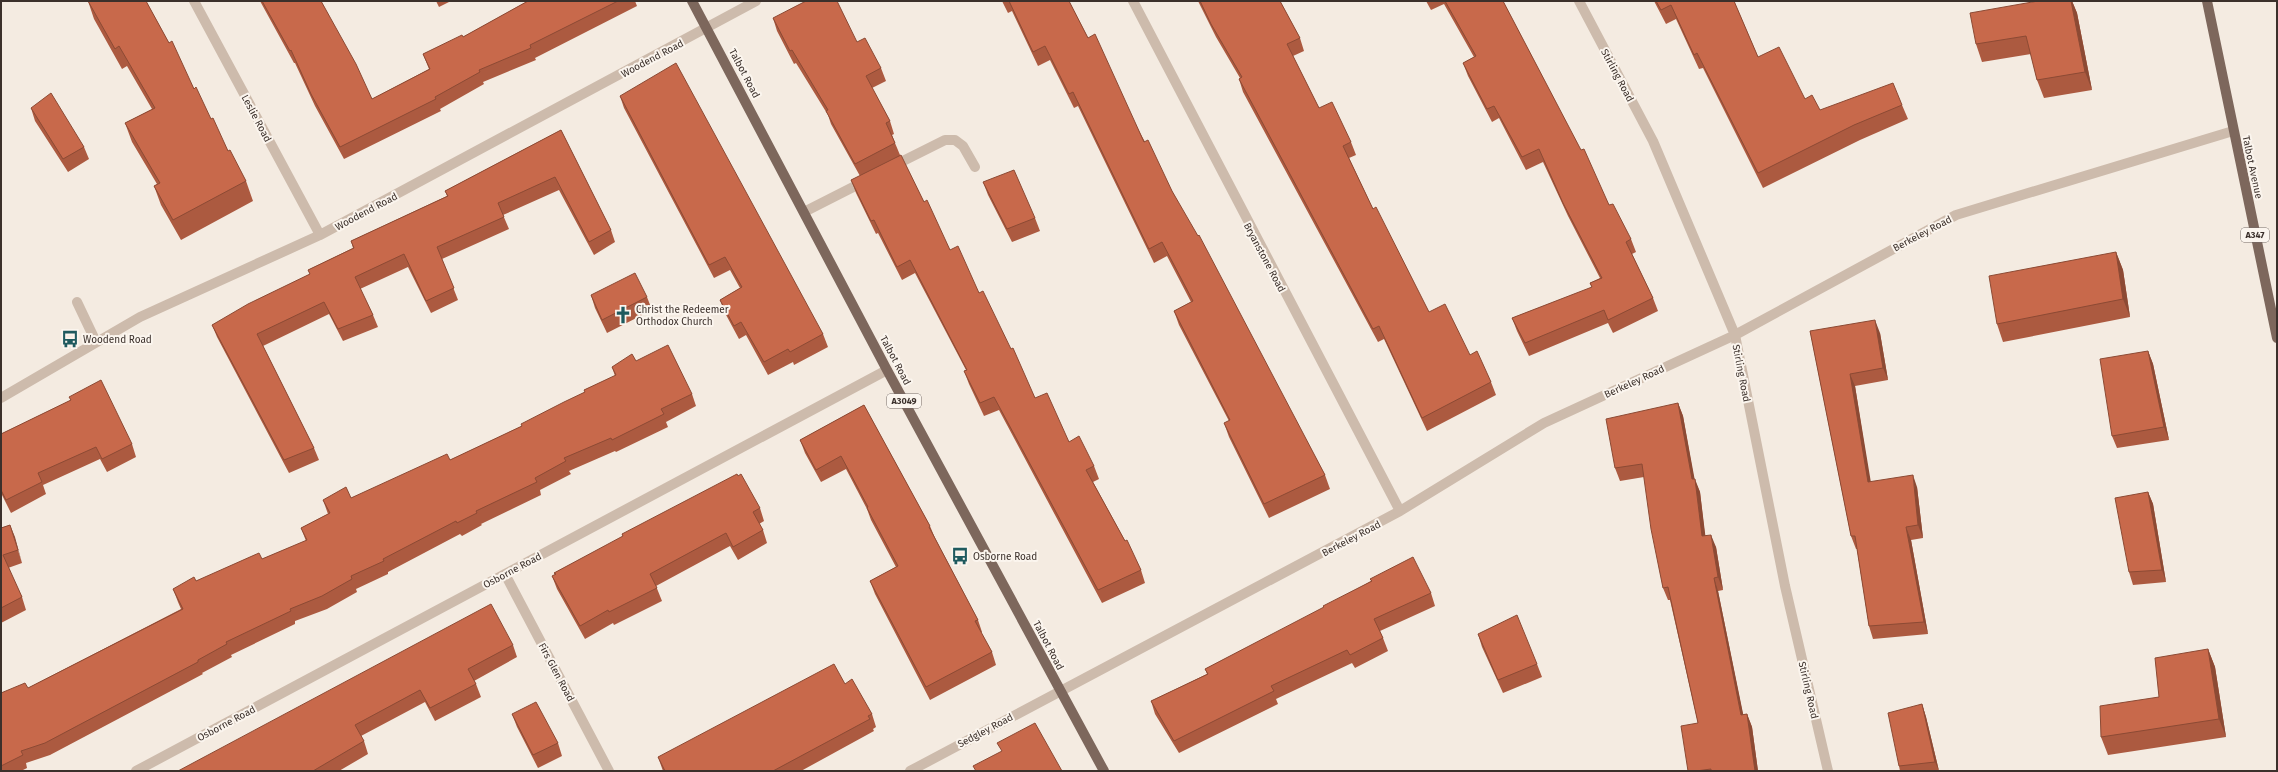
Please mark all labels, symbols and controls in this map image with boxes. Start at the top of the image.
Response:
street label: Woodend Road [619,37,686,80]
street label: Talbot Road [726,47,762,100]
street label: Stirling Road [1598,47,1636,104]
street label: Leslie Road [239,93,274,144]
street label: Talbot Avenue [2239,135,2265,200]
street label: Woodend Road [333,190,400,233]
street label: Berkeley Road [1891,213,1954,254]
street label: Bryanstone Road [1241,221,1287,294]
road number: A347 [2241,228,2269,242]
place label: Christ the Redeemer Orthodox Church [636,304,729,328]
church icon: Christ the Redeemer Orthodox Church [613,305,633,325]
bus stop icon: Woodend Road [60,329,80,349]
place label: Woodend Road [83,334,152,346]
street label: Talbot Road [877,334,913,387]
street label: Stirling Road [1730,343,1752,403]
street label: Berkeley Road [1603,363,1666,401]
road number: A3049 [887,394,921,408]
street label: Berkeley Road [1320,518,1383,559]
bus stop icon: Osborne Road [950,546,970,566]
street label: Osborne Road [481,550,544,591]
place label: Osborne Road [973,551,1037,563]
street label: Talbot Road [1030,619,1066,672]
street label: Firs Glen Road [536,641,577,704]
street label: Stirling Road [1796,660,1820,720]
street label: Osborne Road [195,703,258,744]
street label: Sedgley Road [956,711,1015,750]

